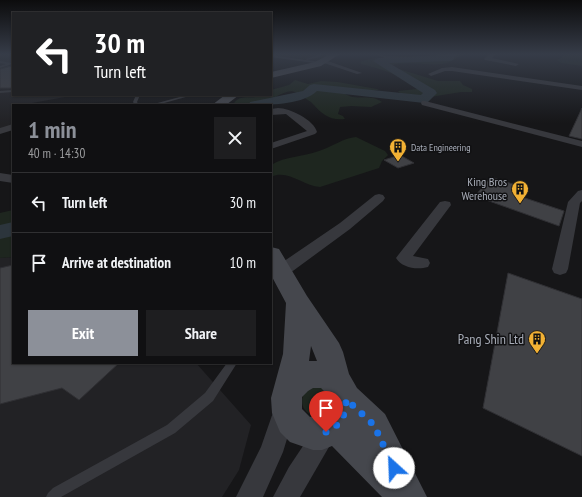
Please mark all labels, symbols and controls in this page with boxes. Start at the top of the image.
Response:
text: 30 m [94,24,145,61]
icon: left [28,28,80,80]
text: Turn left [94,60,146,83]
text: 1 min [28,114,76,145]
button: close [214,117,256,159]
building icon: Data Engineering [388,137,408,162]
place label: Data Engineering [411,141,470,154]
text: 40 m · 14:30 [28,145,85,162]
place label: King Bros Werehouse [461,174,507,203]
building icon: King Bros Werehouse [510,179,530,204]
icon: left [28,192,50,214]
text: Turn left [62,193,107,212]
text: 30 m [230,193,256,212]
icon: arrive [28,252,50,274]
text: Arrive at destination [62,253,171,272]
text: 10 m [230,253,256,272]
button: Exit [28,310,138,356]
button: Share [146,310,256,356]
building icon: Pang Shin Ltd [527,329,547,354]
place label: Pang Shin Ltd [458,330,524,348]
pin [309,391,343,432]
icon: arrive [315,397,337,419]
position arrow [373,447,415,489]

